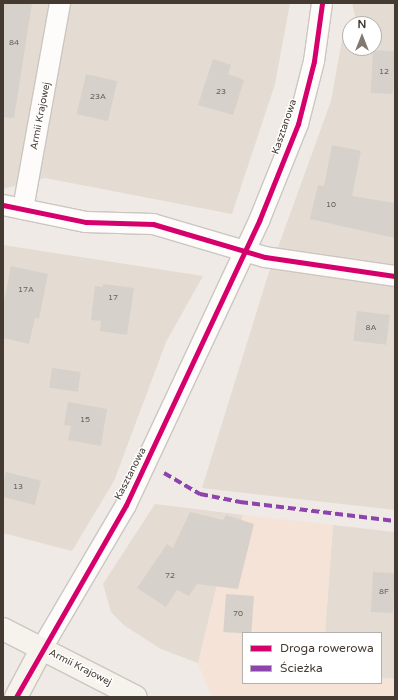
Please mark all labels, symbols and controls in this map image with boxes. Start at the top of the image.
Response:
north arrow [342,16,382,56]
text: N [358,18,366,31]
house number: 84 [9,38,19,48]
house number: 12 [379,67,389,77]
street label: Armii Krajowej [29,81,53,151]
house number: 23 [216,87,226,97]
house number: 23A [90,92,106,102]
street label: Kasztanowa [270,98,300,156]
house number: 10 [326,200,336,210]
house number: 17A [18,285,34,295]
house number: 17 [108,293,118,303]
house number: 8A [366,323,376,333]
house number: 15 [80,415,90,425]
street label: Kasztanowa [113,446,149,502]
house number: 13 [13,482,23,492]
house number: 72 [165,571,175,581]
house number: 8F [379,587,389,597]
house number: 70 [233,609,243,619]
legend [242,632,382,684]
text: Droga rowerowa [280,641,374,655]
street label: Armii Krajowej [47,647,113,689]
text: Ścieżka [280,661,323,675]

